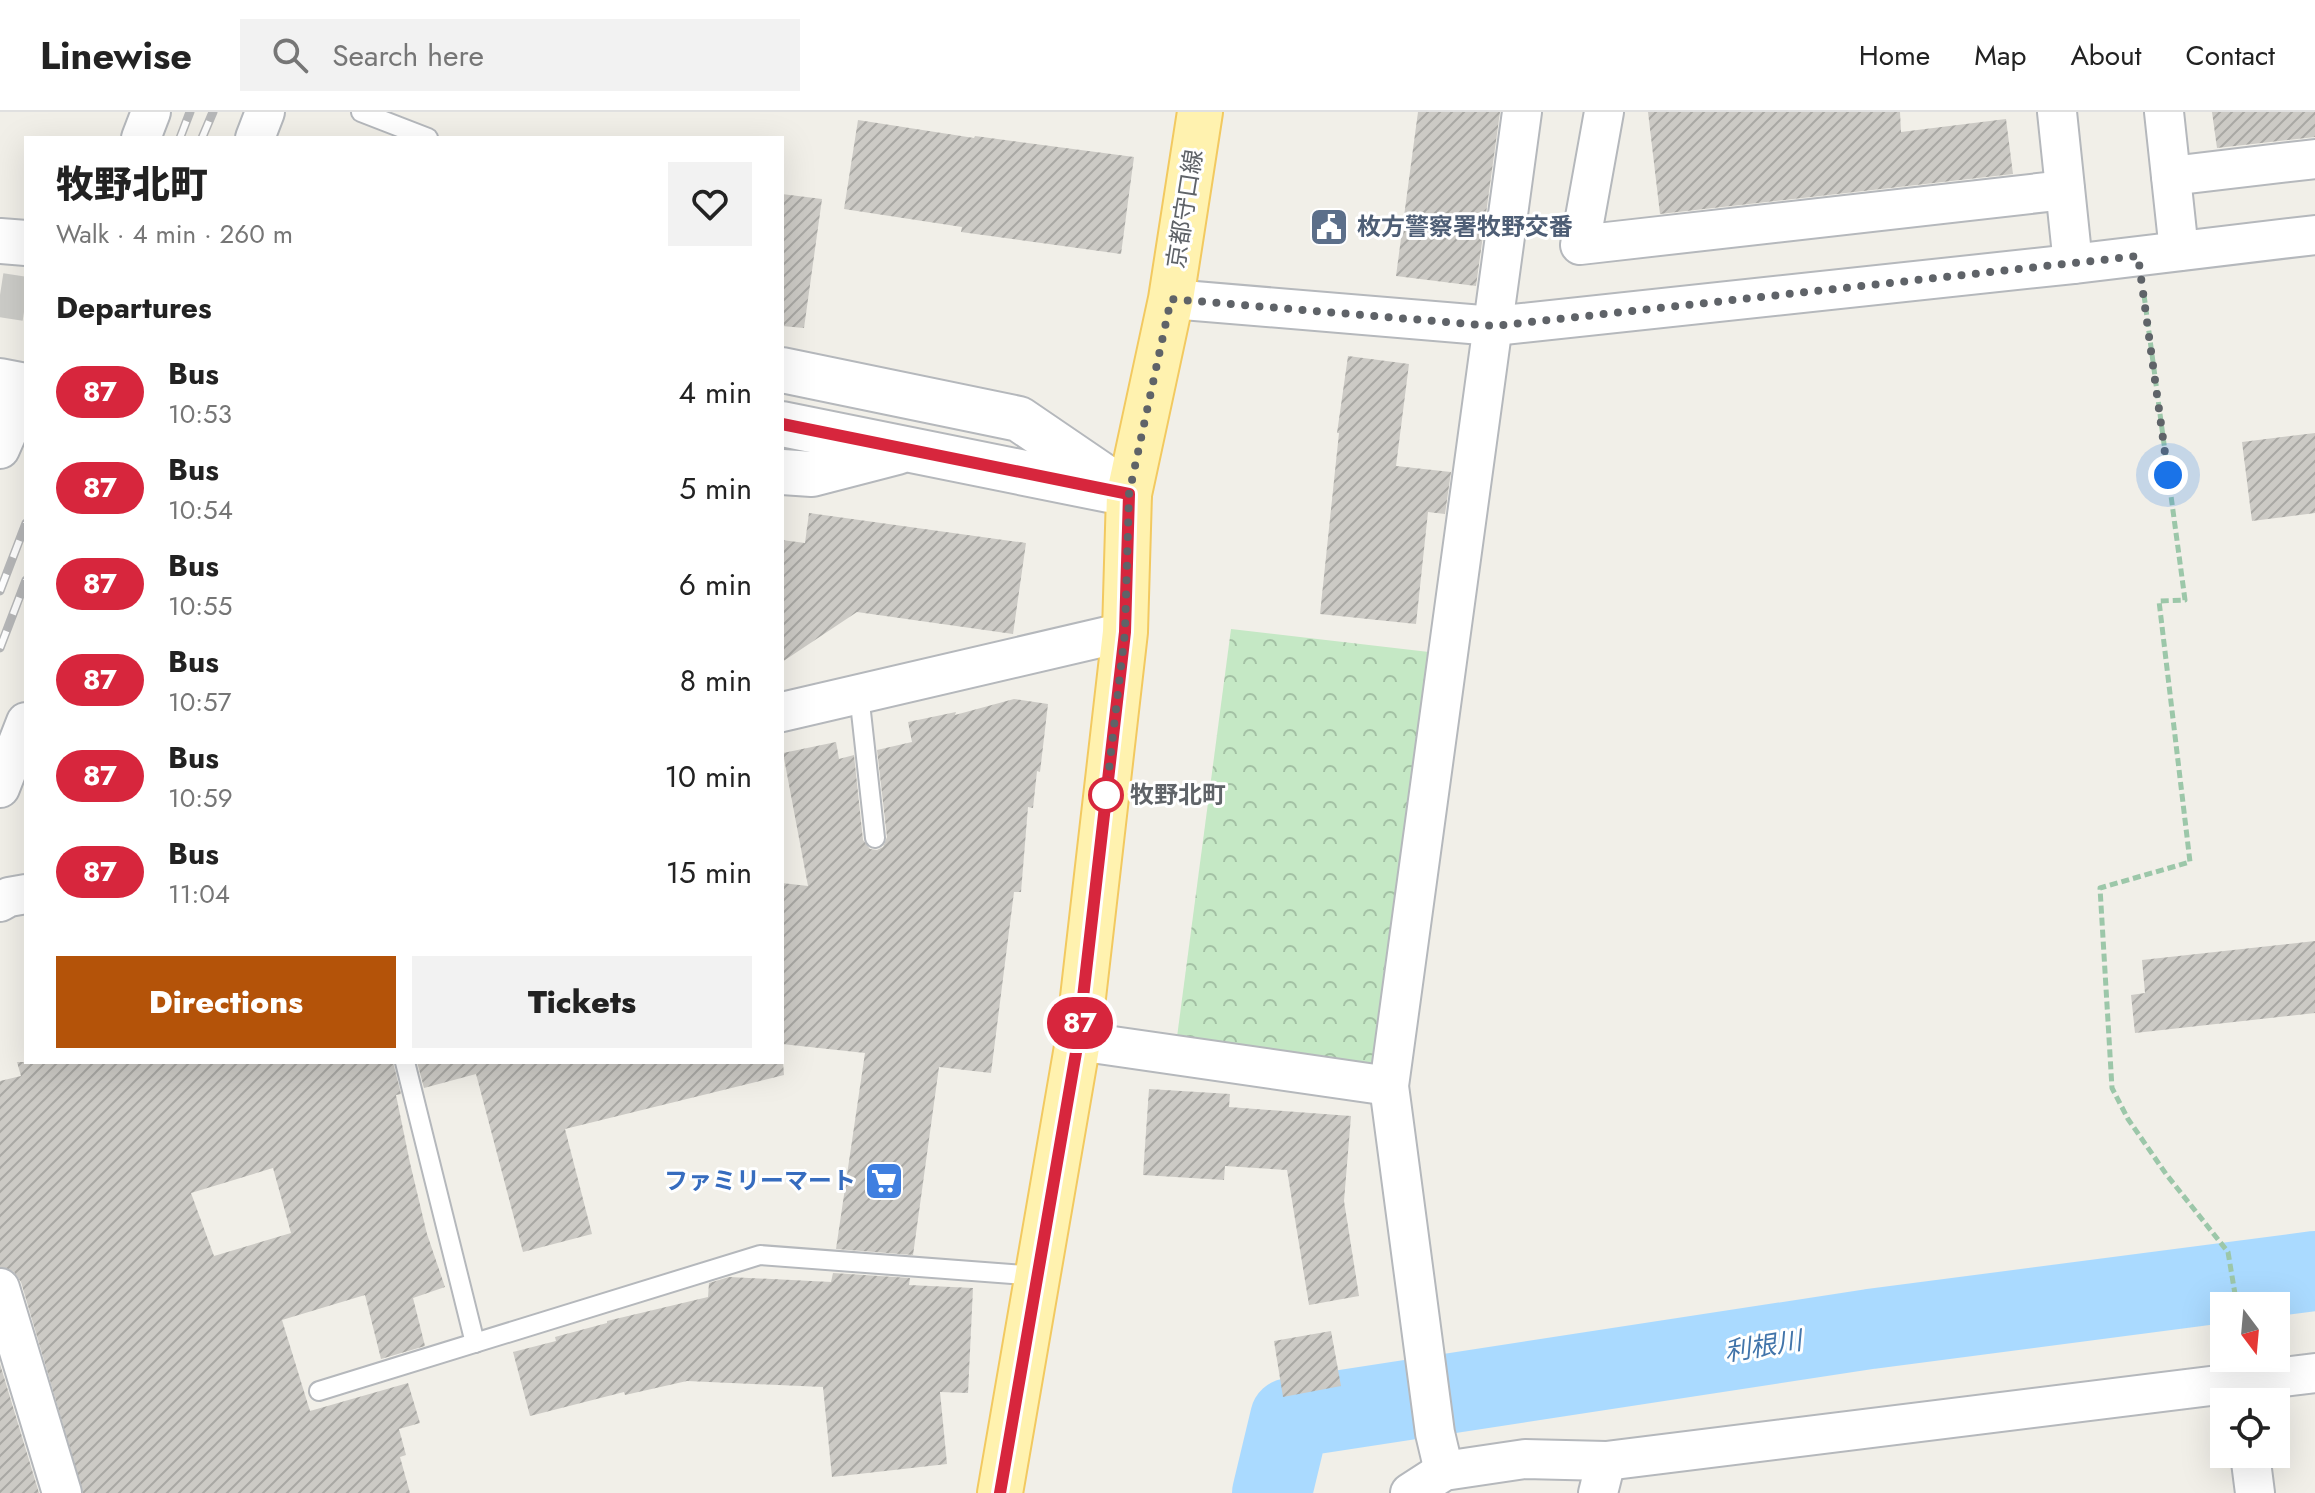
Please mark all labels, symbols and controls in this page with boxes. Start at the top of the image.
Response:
search box [240,19,800,91]
text: Linewise [40,28,192,83]
icon: search [268,33,312,77]
text: Search here [332,34,484,77]
text: Home [1859,35,1930,76]
text: Map [1974,35,2026,76]
text: About [2070,35,2142,76]
text: Contact [2186,35,2275,76]
street label: 京都守口線 [1158,147,1211,271]
text: 牧野北町 [56,157,208,212]
button: heart [668,162,752,246]
public building icon: 枚方警察署牧野交番 [1308,206,1350,248]
place label: 枚方警察署牧野交番 [1357,209,1573,244]
text: Walk · 4 min · 260 m [56,215,293,253]
text: Departures [56,286,212,329]
text: Bus [168,352,219,395]
text: 87 [83,371,117,412]
text: 4 min [679,371,752,414]
text: 10:53 [168,395,232,433]
text: Bus [168,448,219,491]
your location [2148,455,2188,495]
text: 87 [83,467,117,508]
text: 5 min [679,467,752,510]
text: 10:54 [168,491,233,529]
text: Bus [168,544,219,587]
text: 87 [83,563,117,604]
text: 6 min [679,563,752,606]
text: 10:55 [168,587,232,625]
text: Bus [168,640,219,683]
text: 87 [83,659,117,700]
text: 8 min [680,659,752,702]
text: 10:57 [168,683,231,721]
text: Bus [168,736,219,779]
text: 87 [83,755,117,796]
text: 10 min [665,755,752,798]
place label: 牧野北町 [1130,777,1226,812]
marker: 牧野北町 [1089,778,1123,812]
text: 10:59 [168,779,233,817]
text: Bus [168,832,219,875]
text: 87 [83,851,117,892]
text: 15 min [666,851,752,894]
text: 11:04 [168,875,230,913]
button: Directions [56,956,396,1048]
button: Tickets [412,956,752,1048]
line badge: 87 [1044,997,1116,1049]
text: 87 [1063,1002,1097,1043]
supermarket icon: ファミリーマート [863,1160,905,1202]
place label: ファミリーマート [664,1163,856,1198]
north arrow [2210,1292,2290,1372]
map controls [2210,1292,2290,1468]
water label: 利根川 [1722,1321,1807,1371]
button: locate [2210,1388,2290,1468]

